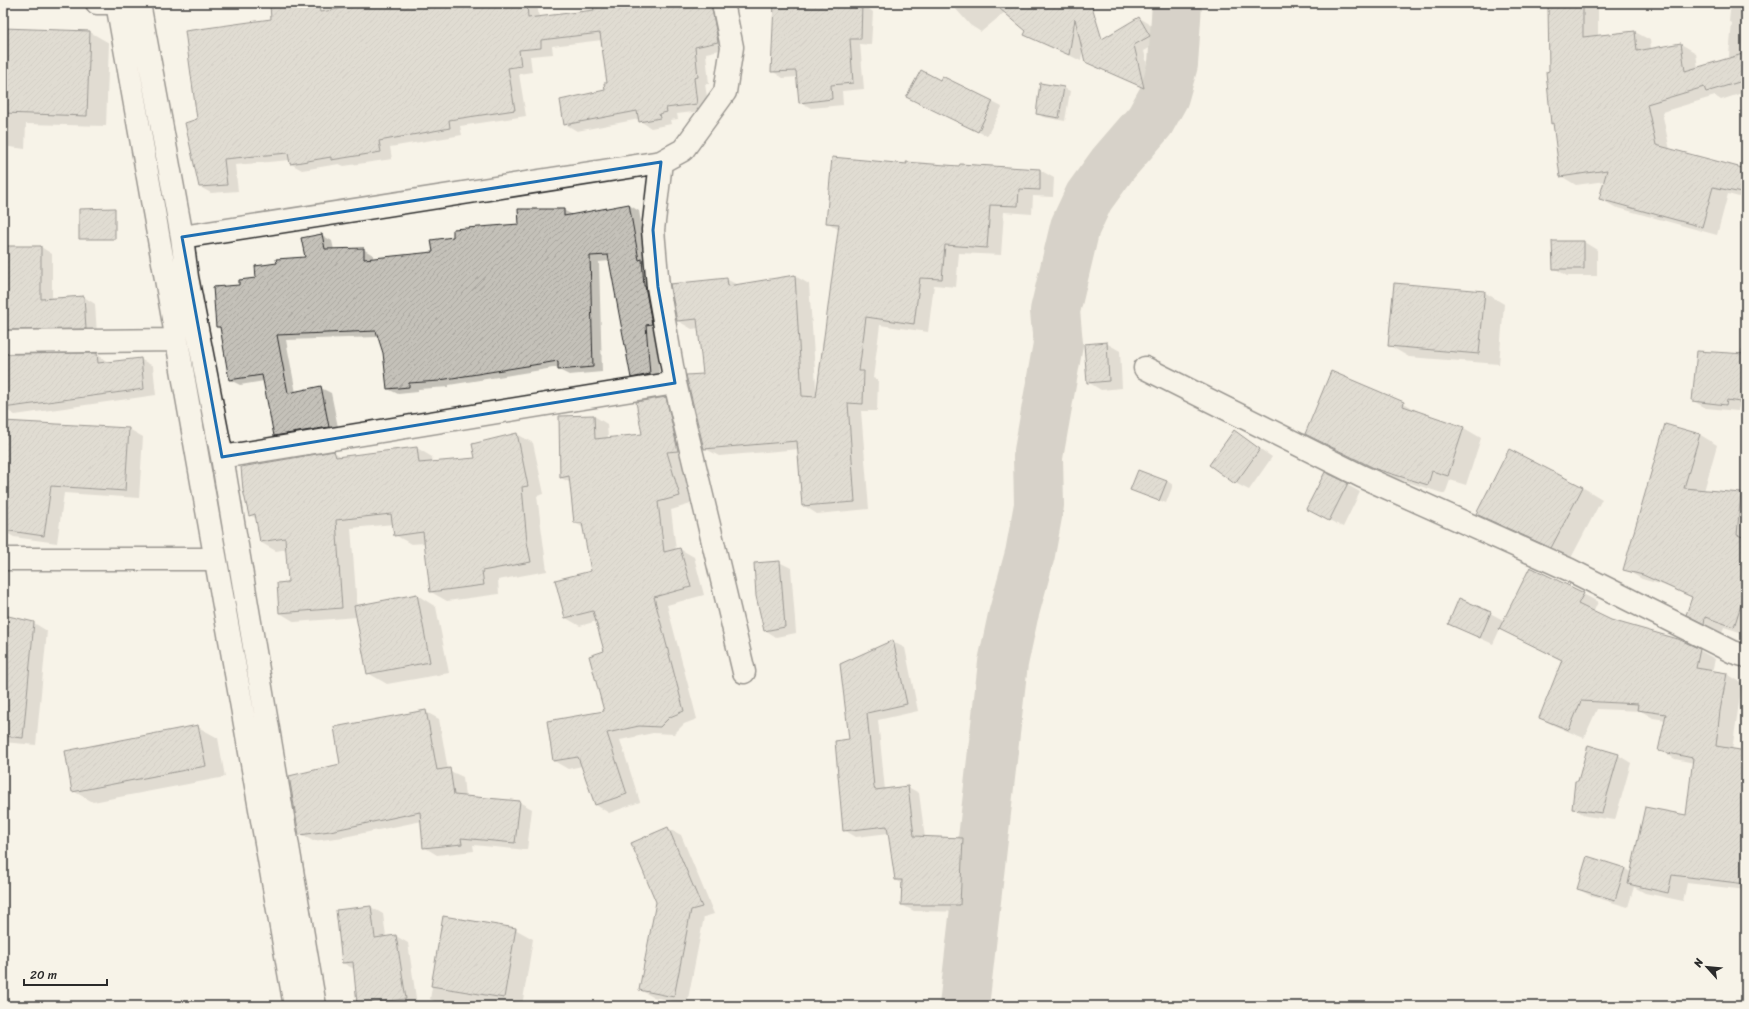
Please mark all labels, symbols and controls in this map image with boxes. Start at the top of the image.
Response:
north arrow [1687,947,1727,987]
text: N [1688,955,1709,971]
scale bar [24,961,107,987]
text: 20 m [30,964,57,986]

